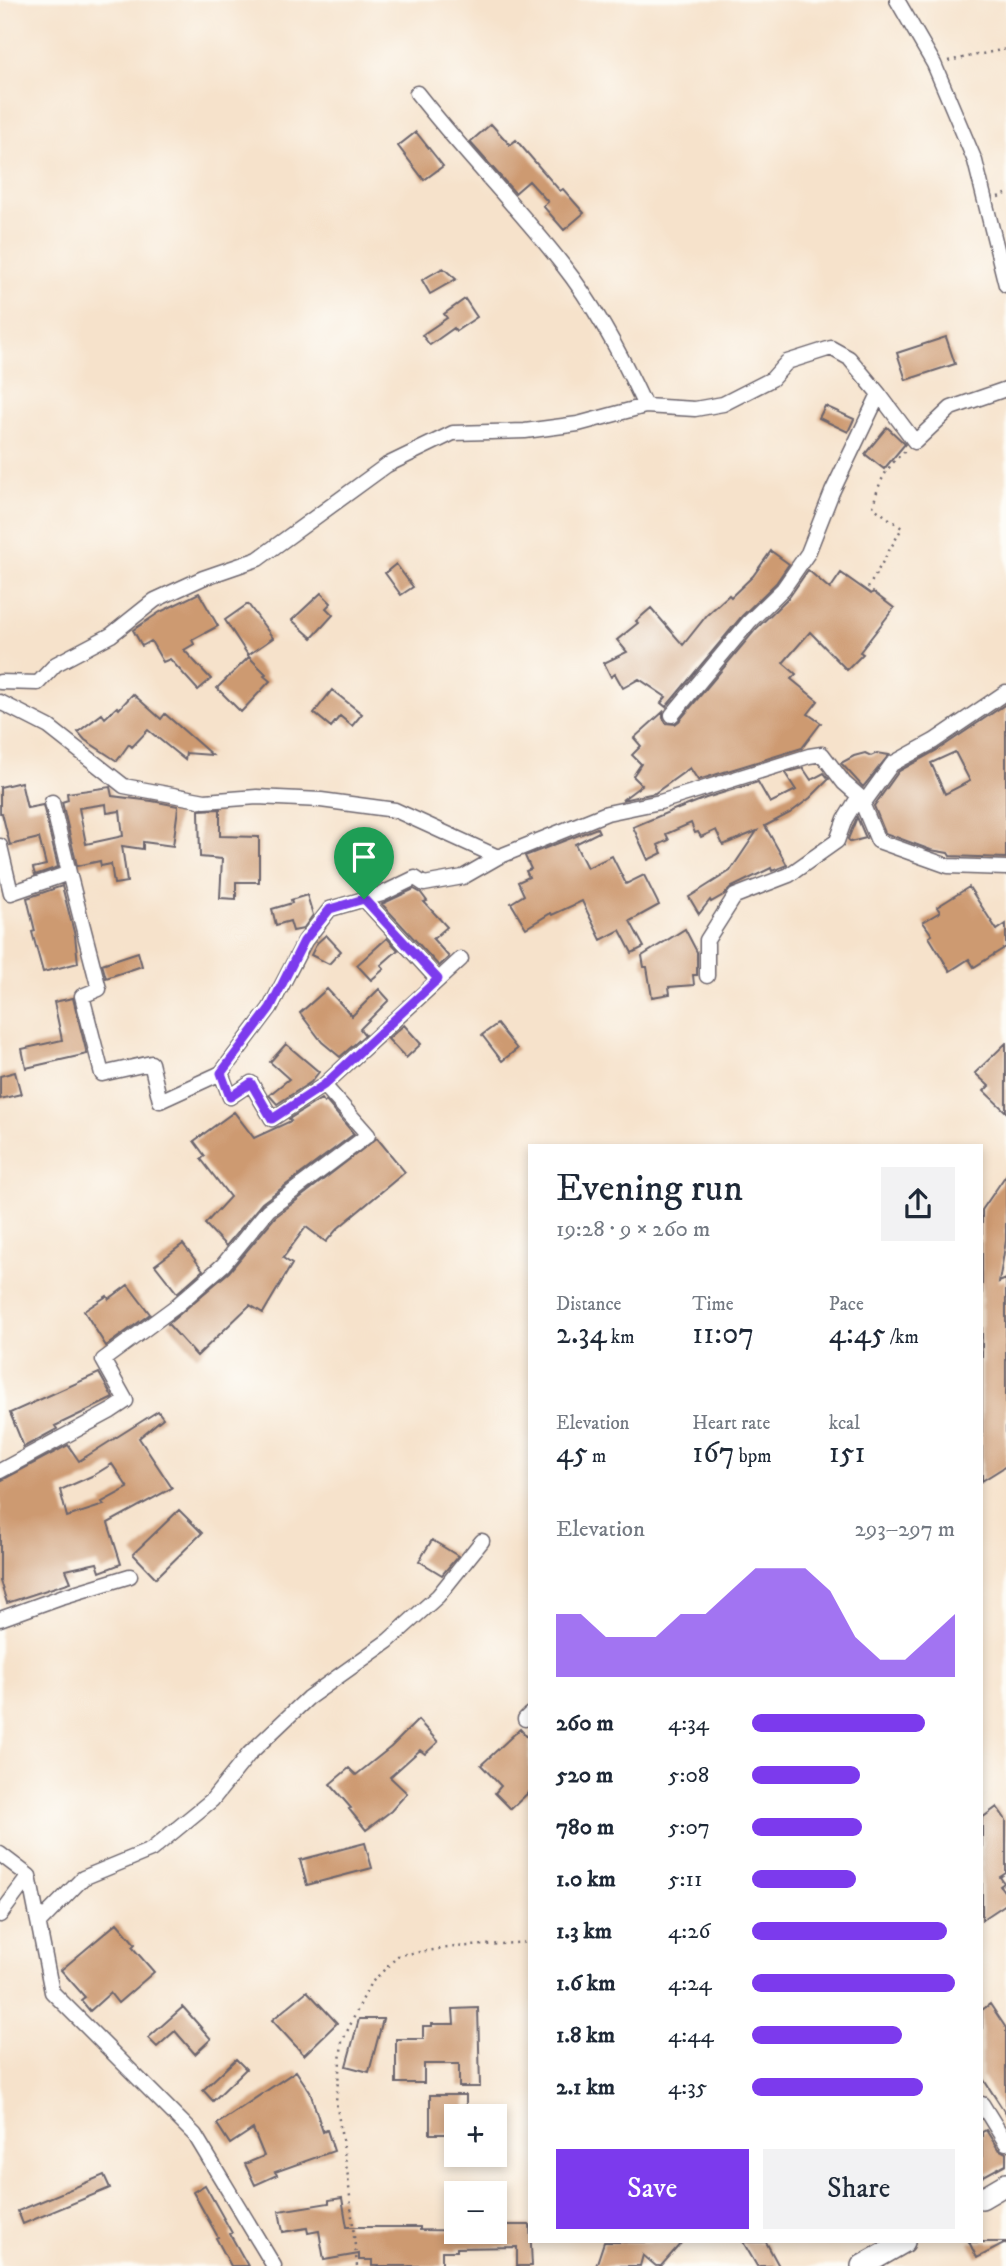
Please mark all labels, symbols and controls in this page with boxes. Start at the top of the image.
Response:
pin [334,827,394,899]
icon: arrive [345,838,383,876]
text: Evening run [556,1165,743,1213]
button: share [881,1167,955,1241]
text: 19:28 · 9 × 260 m [556,1215,710,1244]
text: Distance [556,1293,621,1316]
text: Time [692,1293,734,1316]
text: Pace [829,1293,864,1316]
text: 2.34 [556,1316,607,1353]
text: 11:07 [692,1316,754,1353]
text: 4:45 [829,1316,886,1353]
text: km [607,1326,635,1349]
text: /km [886,1326,919,1349]
text: Elevation [556,1412,630,1435]
text: Heart rate [692,1412,770,1435]
text: kcal [829,1412,860,1435]
text: 45 [556,1435,588,1472]
text: 167 [692,1435,735,1472]
text: 151 [829,1435,865,1472]
text: m [588,1445,606,1468]
text: bpm [735,1445,771,1468]
text: Elevation [556,1515,645,1544]
text: 293–297 m [854,1515,955,1544]
text: 260 m [556,1709,614,1738]
text: 4:34 [668,1709,709,1738]
text: 520 m [556,1761,613,1790]
text: 5:08 [668,1761,709,1790]
text: 780 m [556,1813,614,1842]
text: 5:07 [668,1813,710,1842]
text: 1.0 km [556,1865,616,1894]
text: 5:11 [668,1865,702,1894]
text: 1.3 km [556,1917,612,1946]
text: 4:26 [668,1917,711,1946]
text: 1.6 km [556,1969,615,1998]
text: 4:24 [668,1969,712,1998]
text: 1.8 km [556,2021,615,2050]
text: 4:44 [668,2021,714,2050]
text: 2.1 km [556,2073,615,2102]
text: 4:35 [668,2073,707,2102]
map controls [444,2104,507,2244]
button: + [444,2104,507,2167]
button: Save [556,2149,749,2229]
button: Share [763,2149,955,2229]
button: − [444,2181,507,2244]

